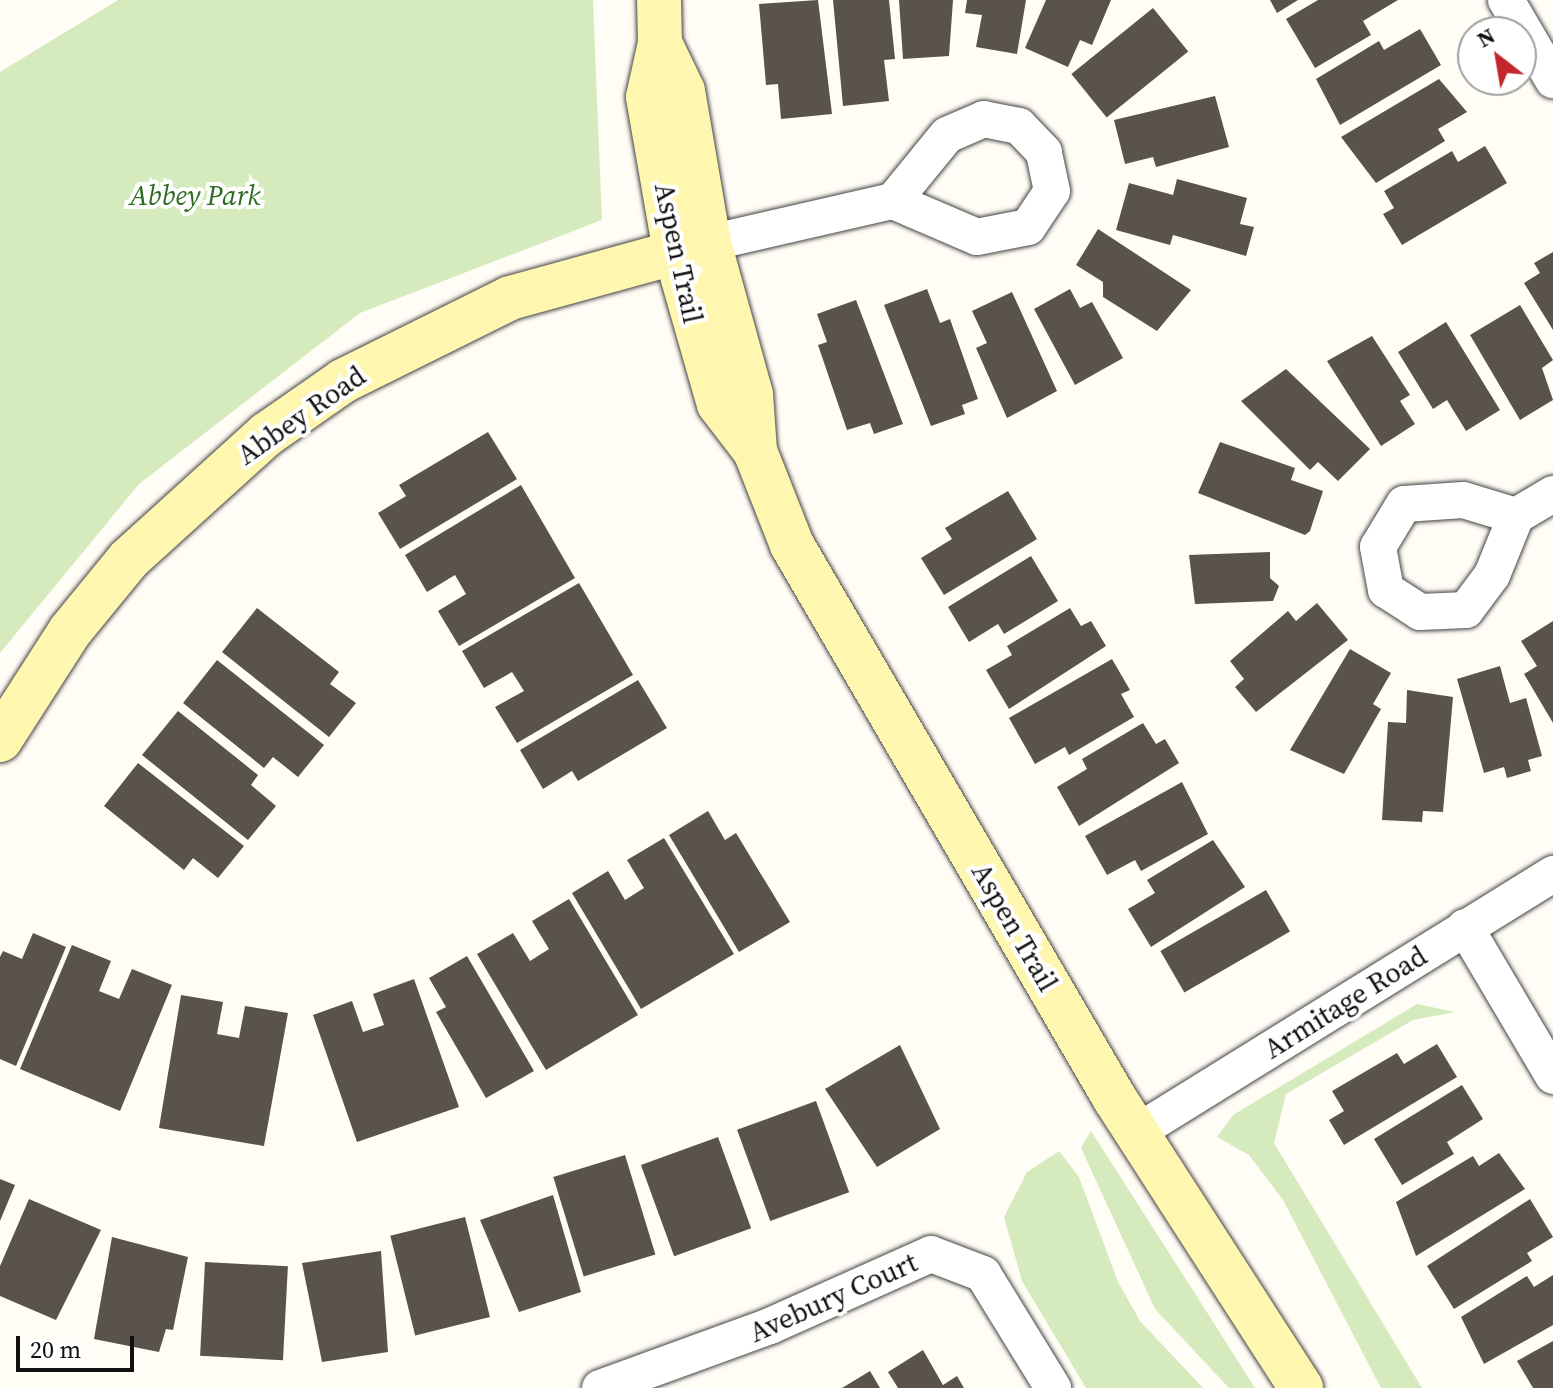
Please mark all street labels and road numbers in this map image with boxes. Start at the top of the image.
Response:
street label: Aspen Trail [648,180,710,326]
street label: Abbey Road [230,359,372,471]
street label: Aspen Trail [965,857,1065,997]
street label: Armitage Road [1257,939,1433,1065]
street label: Avebury Court [744,1245,922,1349]

